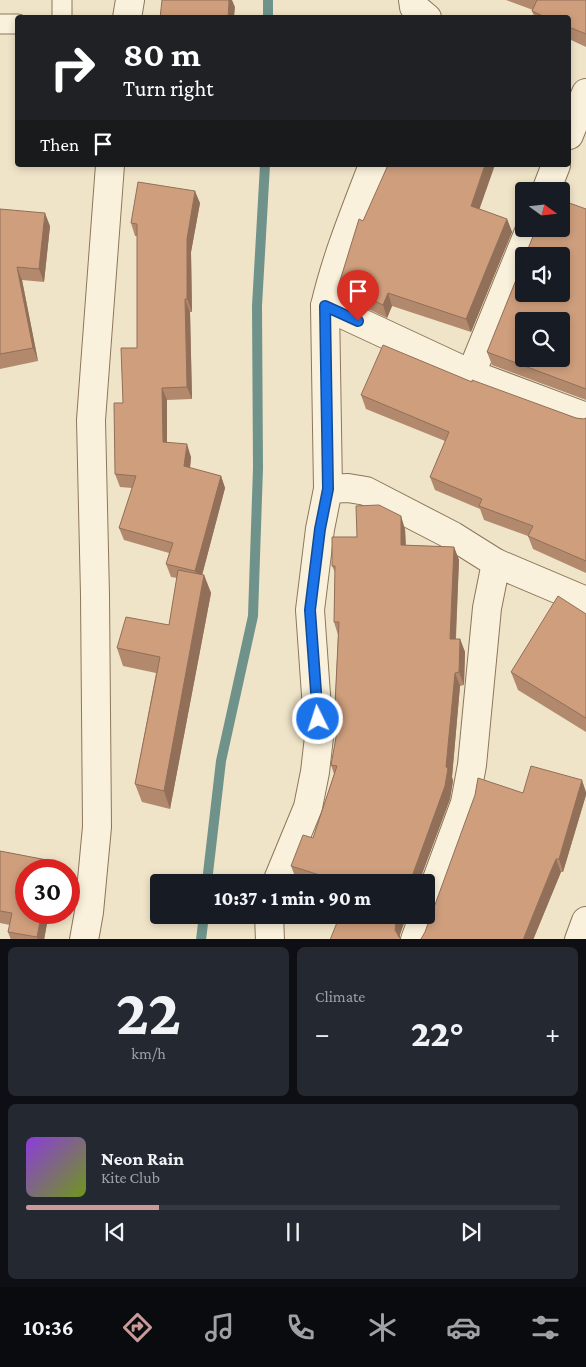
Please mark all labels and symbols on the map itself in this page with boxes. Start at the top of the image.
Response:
north arrow [515,182,570,238]
pin [337,270,379,321]
position arrow [291,692,343,744]
speed limit sign: 30 [15,859,80,924]

